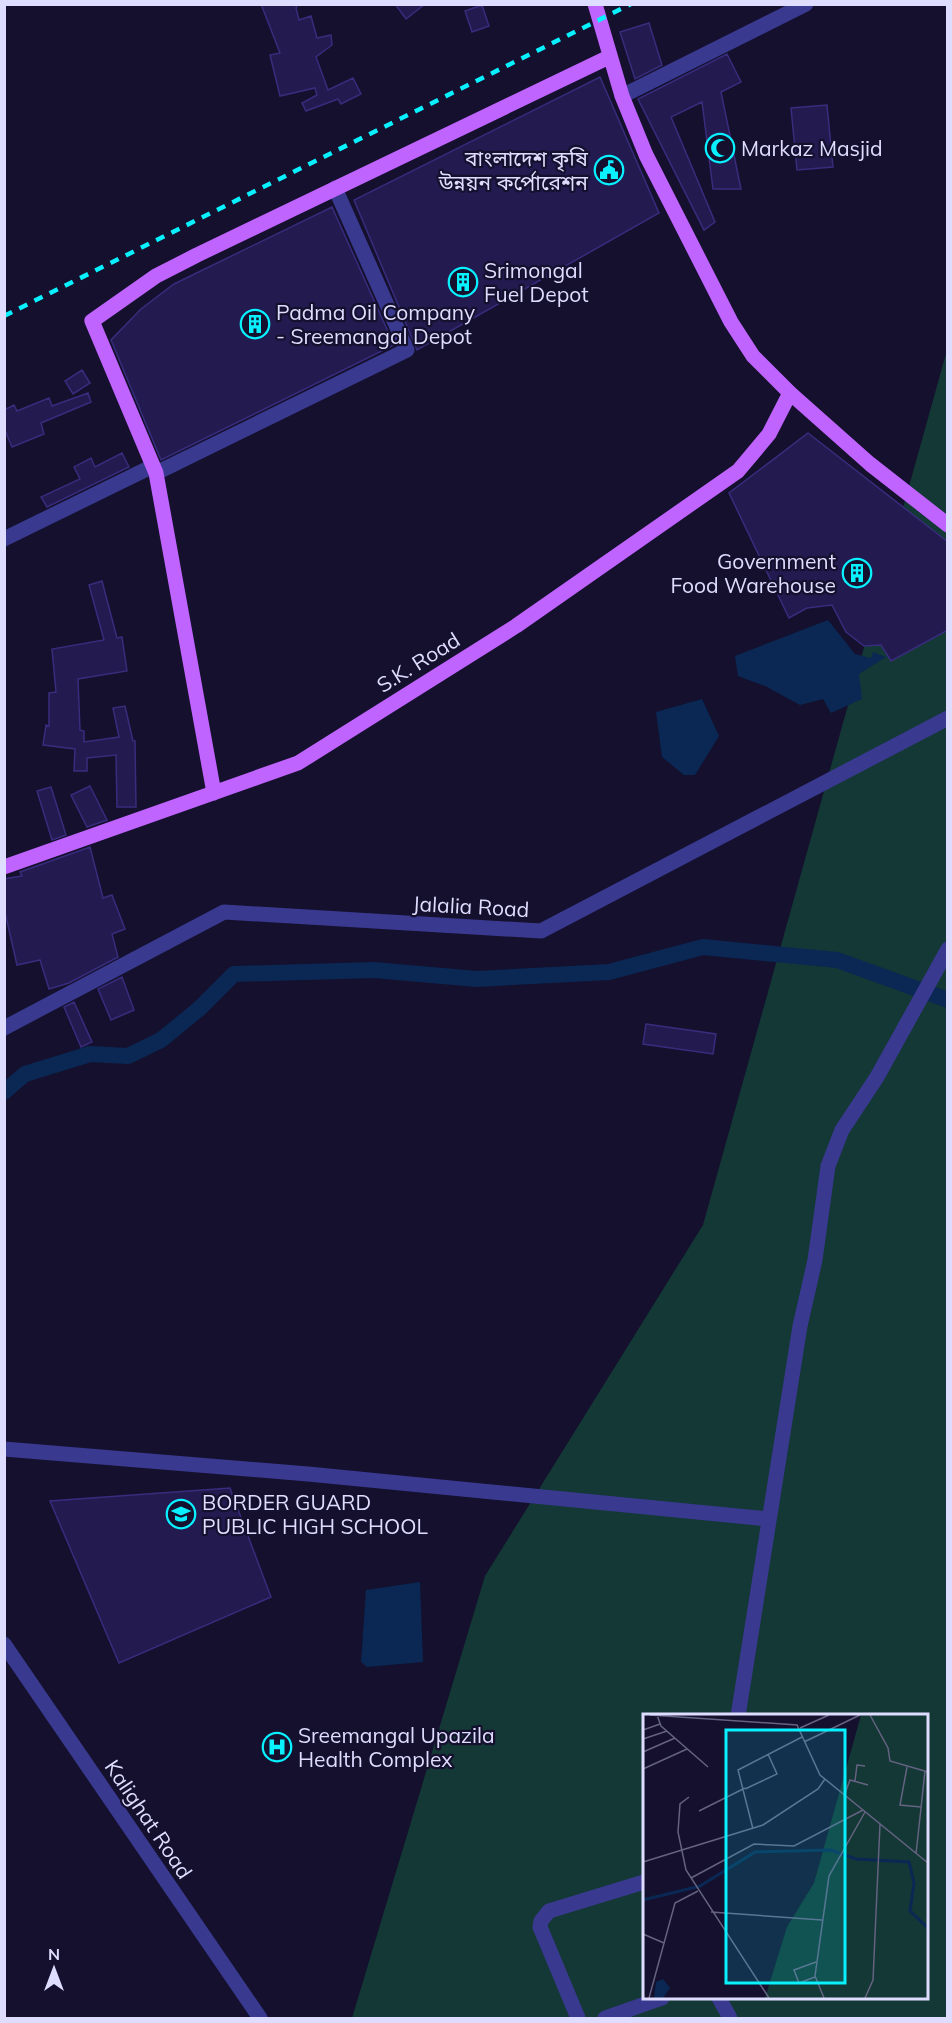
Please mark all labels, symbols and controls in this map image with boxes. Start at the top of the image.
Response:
mosque icon: Markaz Masjid [704,132,736,164]
place label: Markaz Masjid [741,135,883,161]
place label: বাংলাদেশ কৃষি উন্নয়ন কর্পোরেশন [438,145,589,195]
public building icon: বাংলাদেশ কৃষি উন্নয়ন কর্পোরেশন [593,154,625,186]
place label: Srimongal Fuel Depot [484,257,589,307]
building icon: Srimongal Fuel Depot [447,266,479,298]
place label: Padma Oil Company - Sreemangal Depot [276,299,475,349]
building icon: Padma Oil Company - Sreemangal Depot [239,308,271,340]
place label: Government Food Warehouse [671,548,836,598]
building icon: Government Food Warehouse [841,557,873,589]
street label: S.K. Road [372,626,464,698]
street label: Jalalia Road [412,890,530,922]
place label: BORDER GUARD PUBLIC HIGH SCHOOL [202,1489,428,1539]
school or university icon: BORDER GUARD PUBLIC HIGH SCHOOL [165,1498,197,1530]
inset map [643,1714,928,1999]
place label: Sreemangal Upazila Health Complex [298,1722,495,1772]
hospital icon: Sreemangal Upazila Health Complex [261,1731,293,1763]
street label: Kalighat Road [100,1755,198,1883]
north arrow [24,1939,84,1999]
text: N [48,1944,60,1964]

